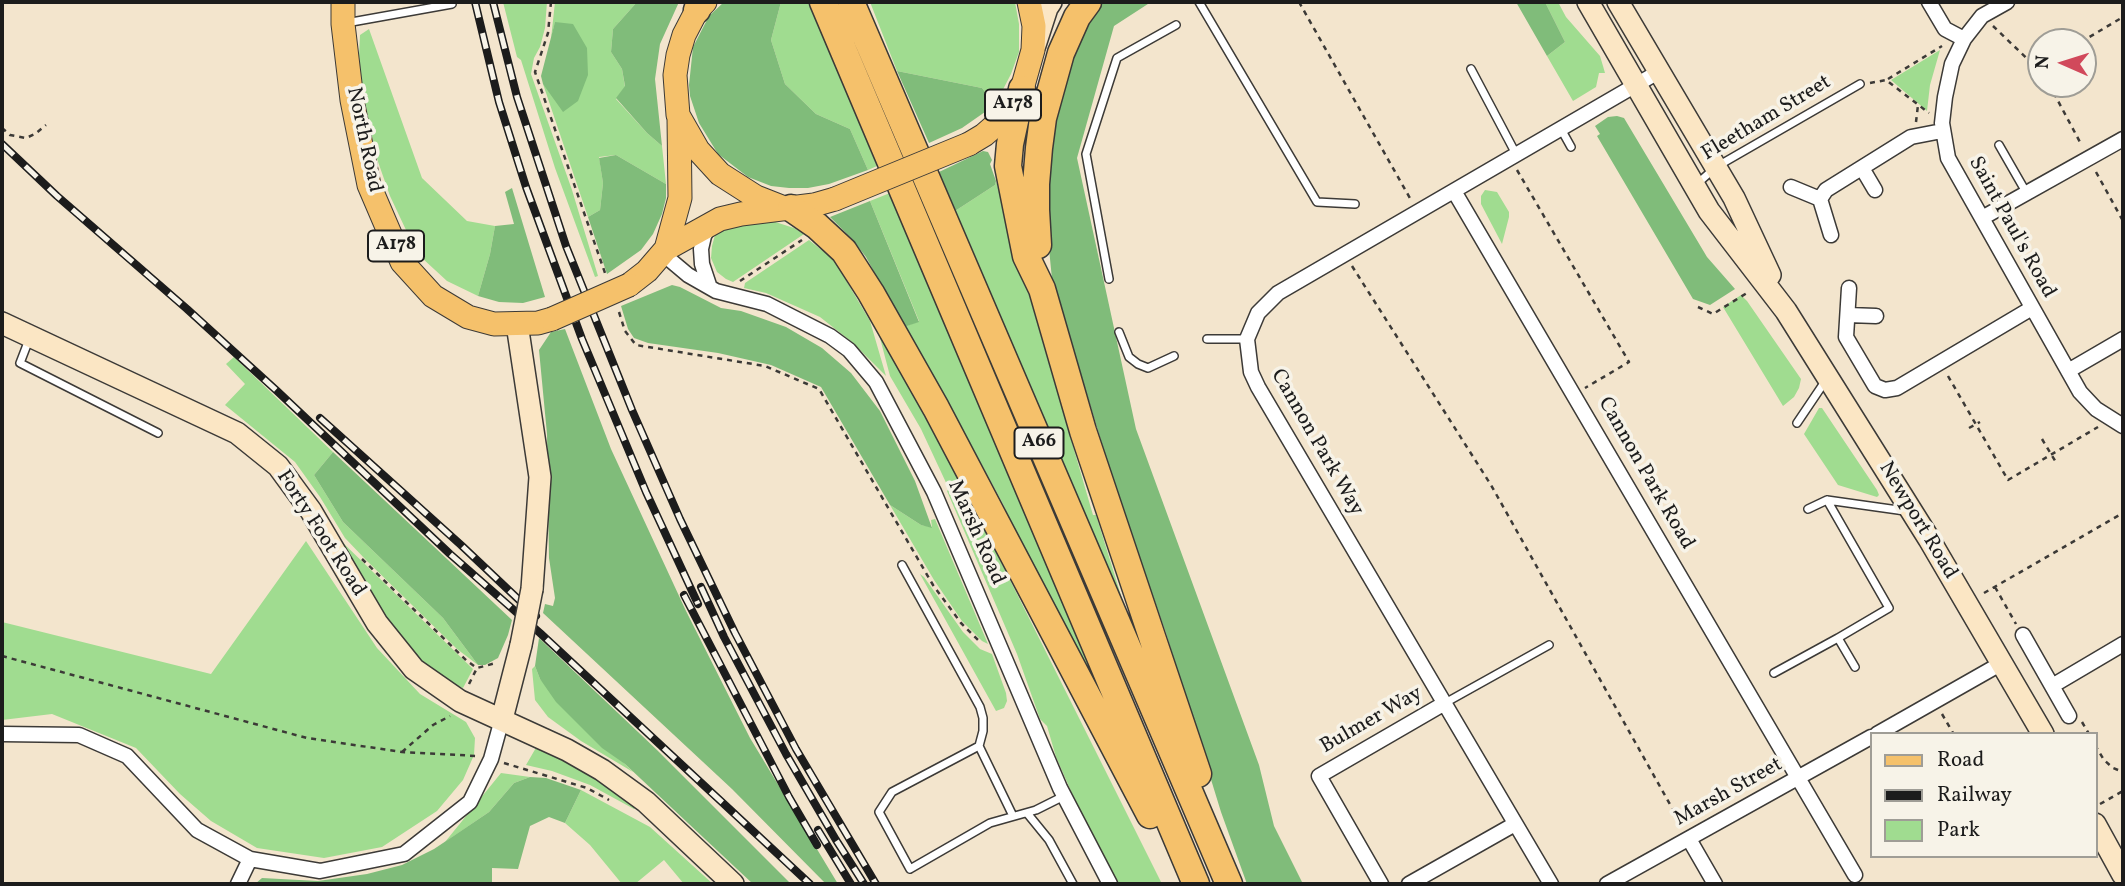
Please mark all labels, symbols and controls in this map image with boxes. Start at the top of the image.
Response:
north arrow [2027,28,2097,98]
text: N [2030,54,2056,70]
street label: Fleetham Street [1698,71,1836,167]
street label: North Road [340,85,386,195]
road number: A178 [985,90,1041,120]
street label: Saint Paul's Road [1962,153,2060,303]
road number: A178 [368,230,424,262]
street label: Cannon Park Way [1264,365,1368,521]
street label: Cannon Park Road [1591,393,1699,555]
road number: A66 [1014,428,1064,458]
street label: Newport Road [1872,458,1962,584]
street label: Forty Foot Road [270,466,370,602]
street label: Marsh Road [941,477,1009,589]
street label: Bulmer Way [1317,682,1427,760]
legend [1870,732,2097,858]
text: Road [1937,746,1984,775]
street label: Marsh Street [1671,753,1787,833]
text: Railway [1937,781,2012,810]
text: Park [1937,816,1980,845]

